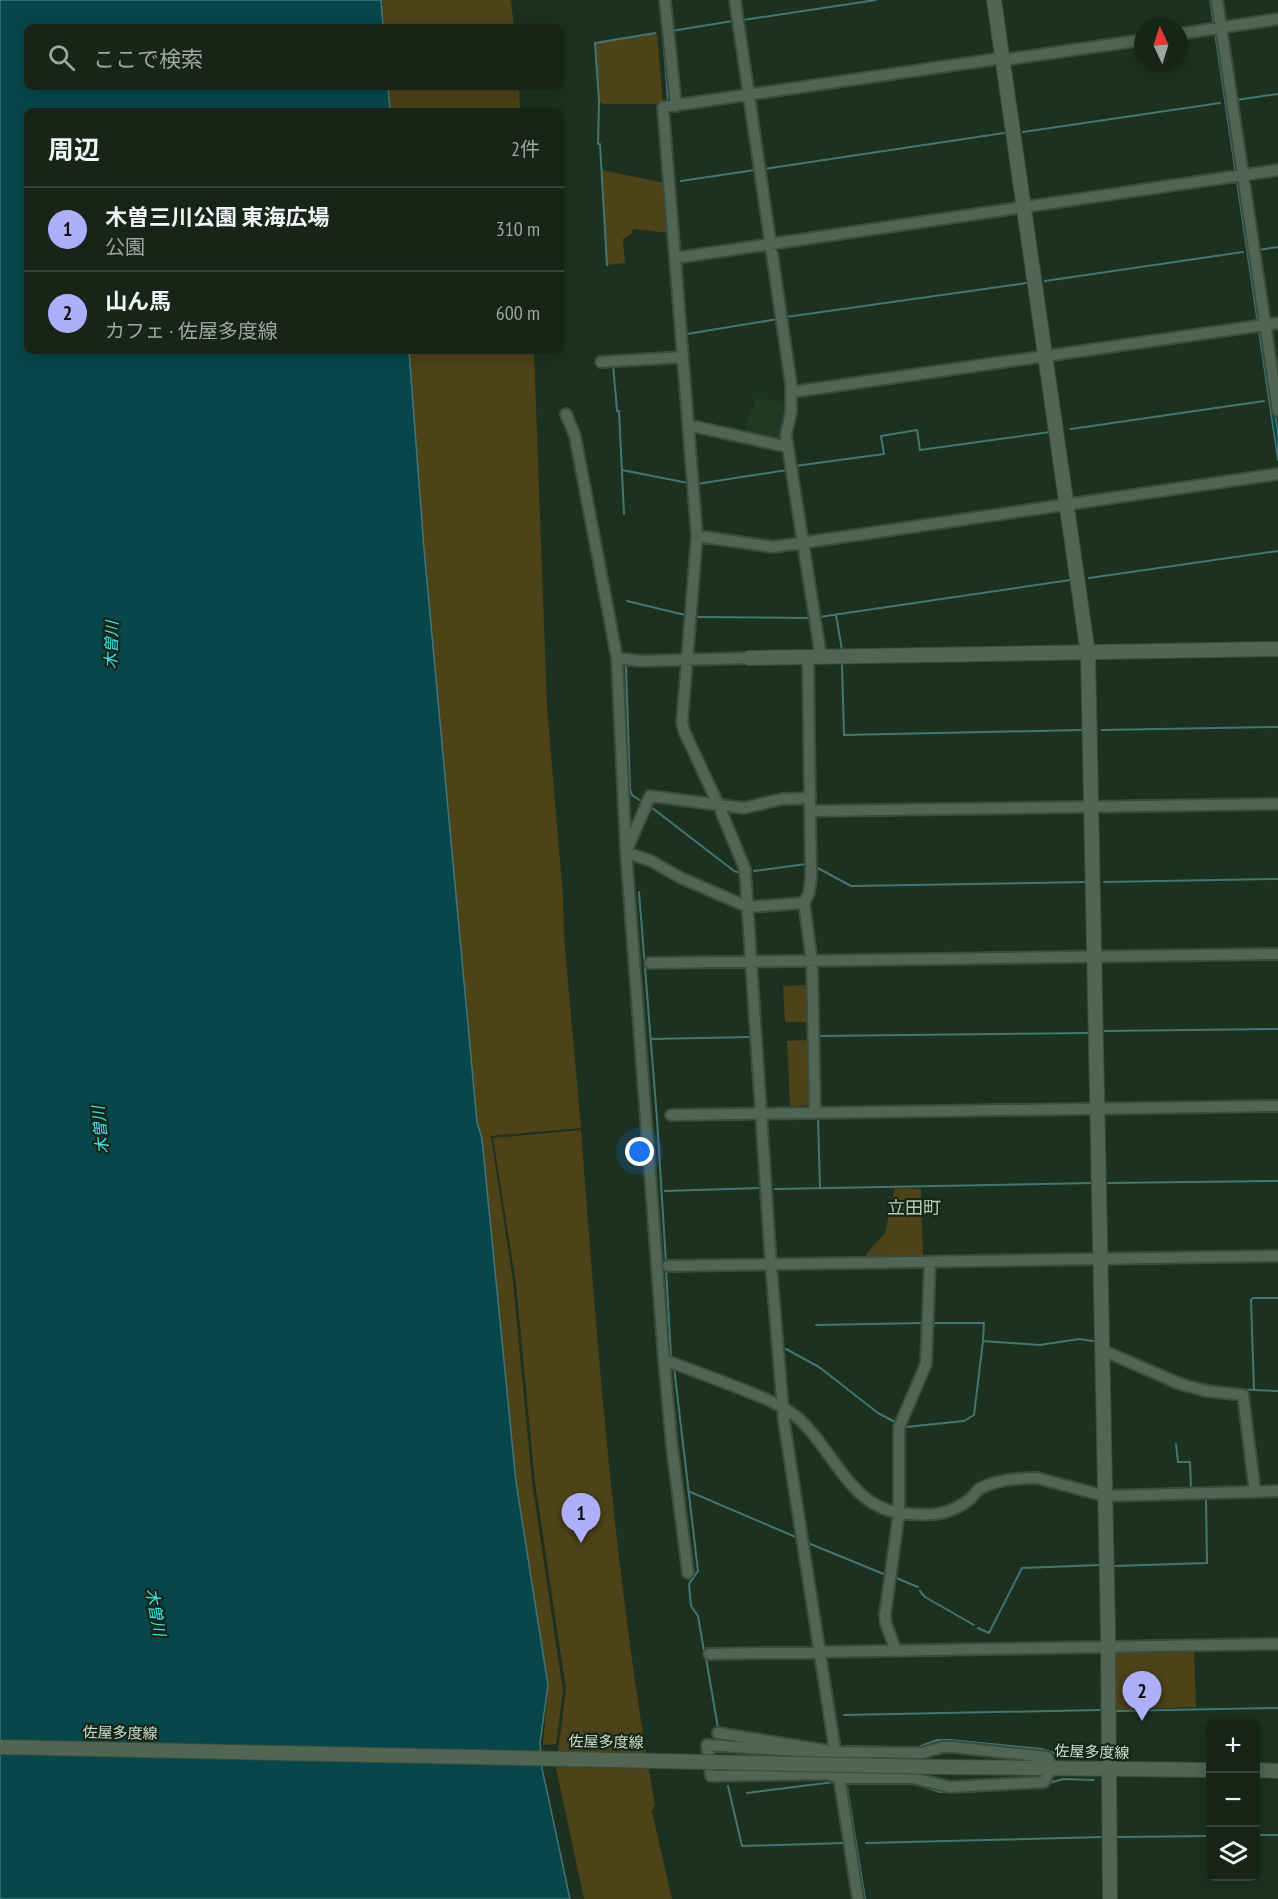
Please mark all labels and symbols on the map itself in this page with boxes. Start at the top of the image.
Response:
north arrow [1134,18,1188,72]
water label: 木曽川 [100,619,122,669]
water label: 木曽川 [87,1103,112,1155]
your location [625,1137,654,1166]
district label: 立田町 [887,1196,941,1219]
pin: 1 [562,1494,600,1543]
water label: 木曽川 [142,1587,170,1639]
pin: 2 [1122,1672,1162,1721]
street label: 佐屋多度線 [82,1722,158,1743]
street label: 佐屋多度線 [568,1731,644,1752]
street label: 佐屋多度線 [1054,1741,1130,1762]

